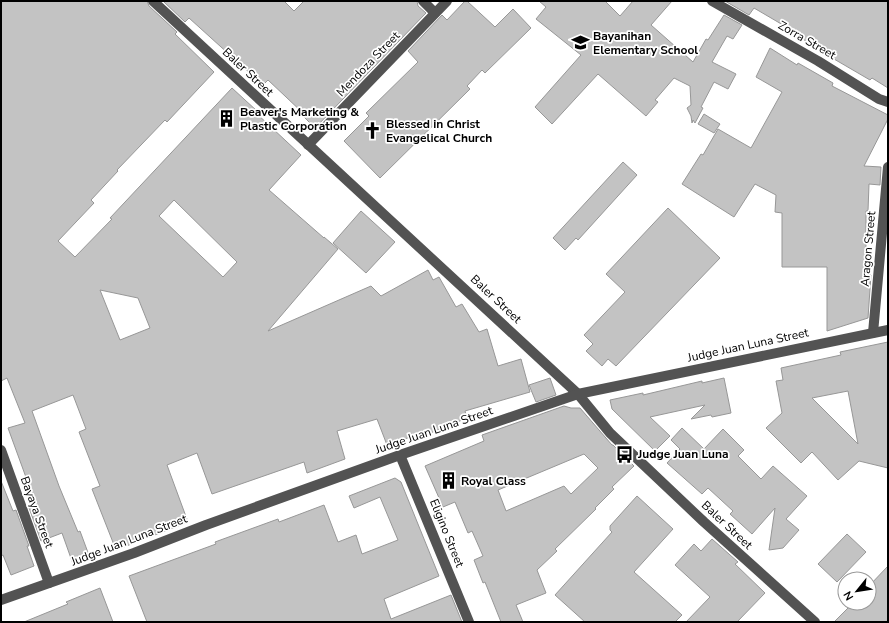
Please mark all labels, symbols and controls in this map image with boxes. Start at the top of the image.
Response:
street label: Zorra Street [775,17,840,63]
street label: Mendoza Street [333,27,404,100]
place label: Bayanihan Elementary School [593,28,698,58]
school or university icon: Bayanihan Elementary School [570,33,590,53]
street label: Baler Street [219,44,278,100]
place label: Beaver's Marketing & Plastic Corporation [240,104,359,134]
building icon: Beaver's Marketing & Plastic Corporation [217,109,237,129]
place label: Blessed in Christ Evangelical Church [386,116,492,146]
church icon: Blessed in Christ Evangelical Church [363,121,383,141]
street label: Aragon Street [857,210,879,287]
street label: Baler Street [467,271,526,327]
street label: Judge Juan Luna Street [685,324,811,366]
street label: Judge Juan Luna Street [372,402,496,458]
bus stop icon: Judge Juan Luna [615,444,635,464]
place label: Judge Juan Luna [637,446,729,462]
building icon: Royal Class [438,471,458,491]
place label: Royal Class [461,473,526,489]
street label: Bayaya Street [17,474,58,551]
street label: Eligino Street [426,496,468,570]
street label: Baler Street [698,497,757,553]
street label: Judge Juan Luna Street [68,510,190,570]
north arrow [837,571,877,611]
text: N [840,588,857,603]

